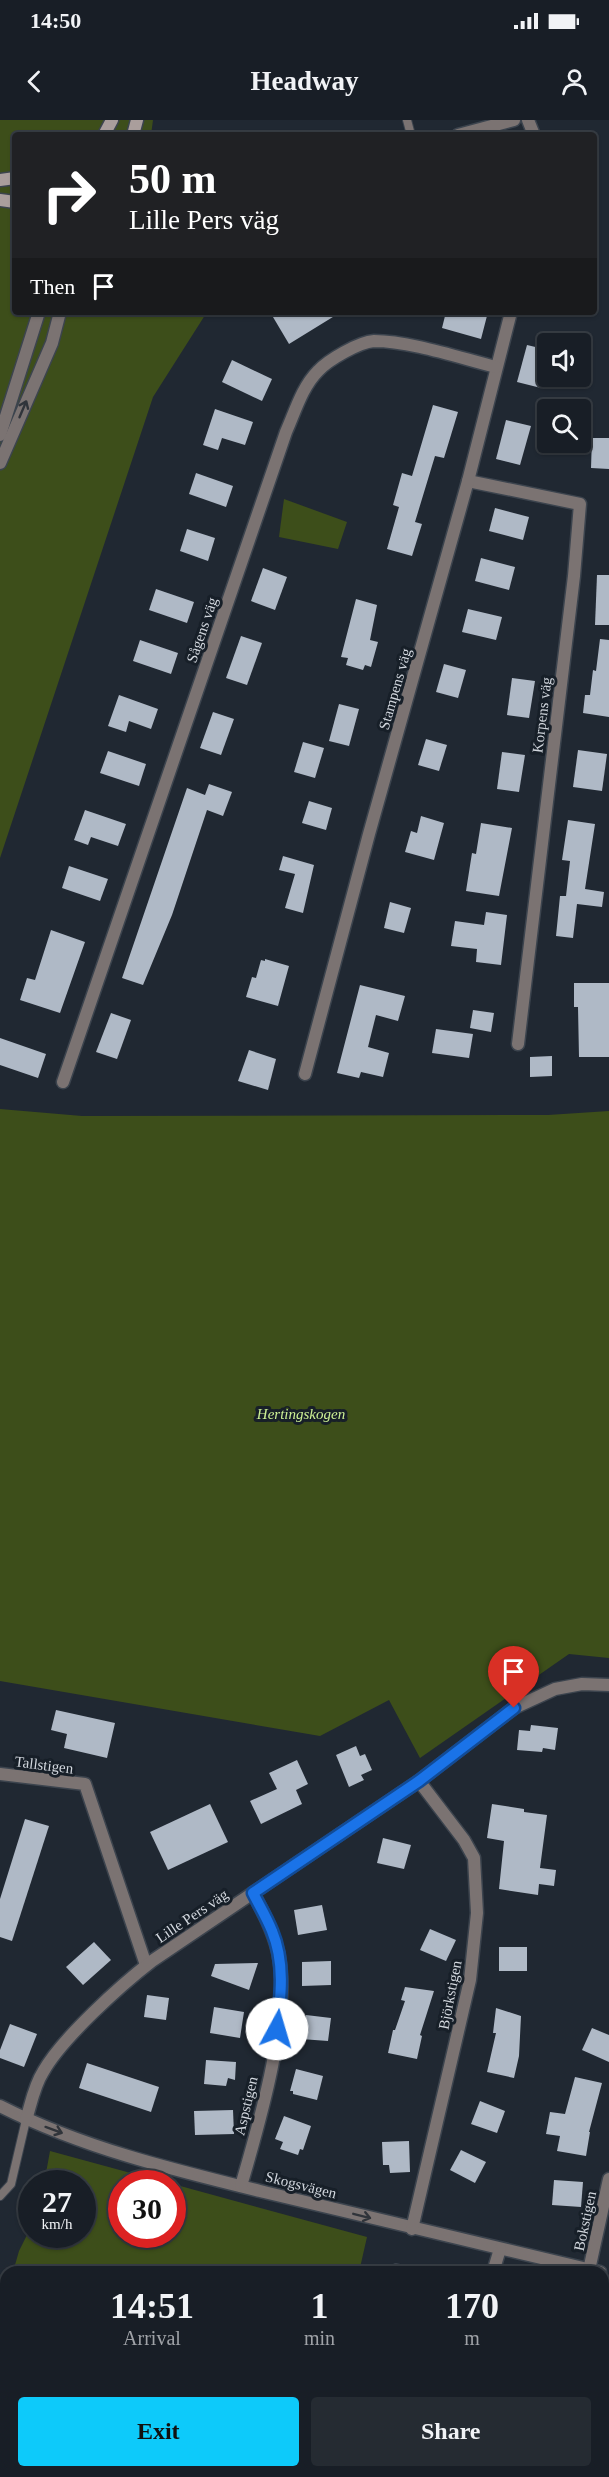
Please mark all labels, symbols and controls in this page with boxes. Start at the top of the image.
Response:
text: 14:50 [30,8,81,33]
icon: back [18,65,51,98]
icon: person [558,65,591,98]
text: Headway [251,66,359,96]
icon: right [30,156,108,234]
text: 50 m [129,156,217,202]
text: Lille Pers väg [129,205,279,235]
icon: arrive [87,270,120,303]
text: Then [30,274,75,299]
map controls [537,333,591,453]
button: sound [537,333,591,387]
button: search [537,399,591,453]
one-way arrow [18,400,29,419]
street label: Sågens väg [183,595,221,665]
street label: Stampens väg [376,646,414,731]
street label: Korpens väg [529,676,555,754]
park label: Hertingskogen [256,1406,345,1422]
pin [488,1646,539,1708]
icon: arrive [497,1655,530,1688]
street label: Tallstigen [14,1753,75,1777]
street label: Lille Pers väg [153,1886,231,1946]
street label: Björkstigen [435,1959,465,2031]
position arrow [245,1997,309,2061]
street label: Aspstigen [231,2074,261,2137]
one-way arrow [44,2125,62,2136]
street label: Skogsvägen [264,2168,339,2202]
speed limit sign: 30 [108,2170,186,2248]
text: 27 [42,2185,72,2218]
street label: Bokstigen [571,2189,599,2252]
one-way arrow [353,2211,372,2223]
text: km/h [42,2216,72,2232]
text: 14:51 [110,2286,194,2326]
text: 1 [311,2286,329,2326]
text: 170 [445,2286,499,2326]
text: Arrival [123,2327,181,2349]
text: min [304,2327,335,2349]
text: m [464,2327,480,2349]
button: Exit [18,2397,299,2466]
button: Share [311,2397,591,2466]

